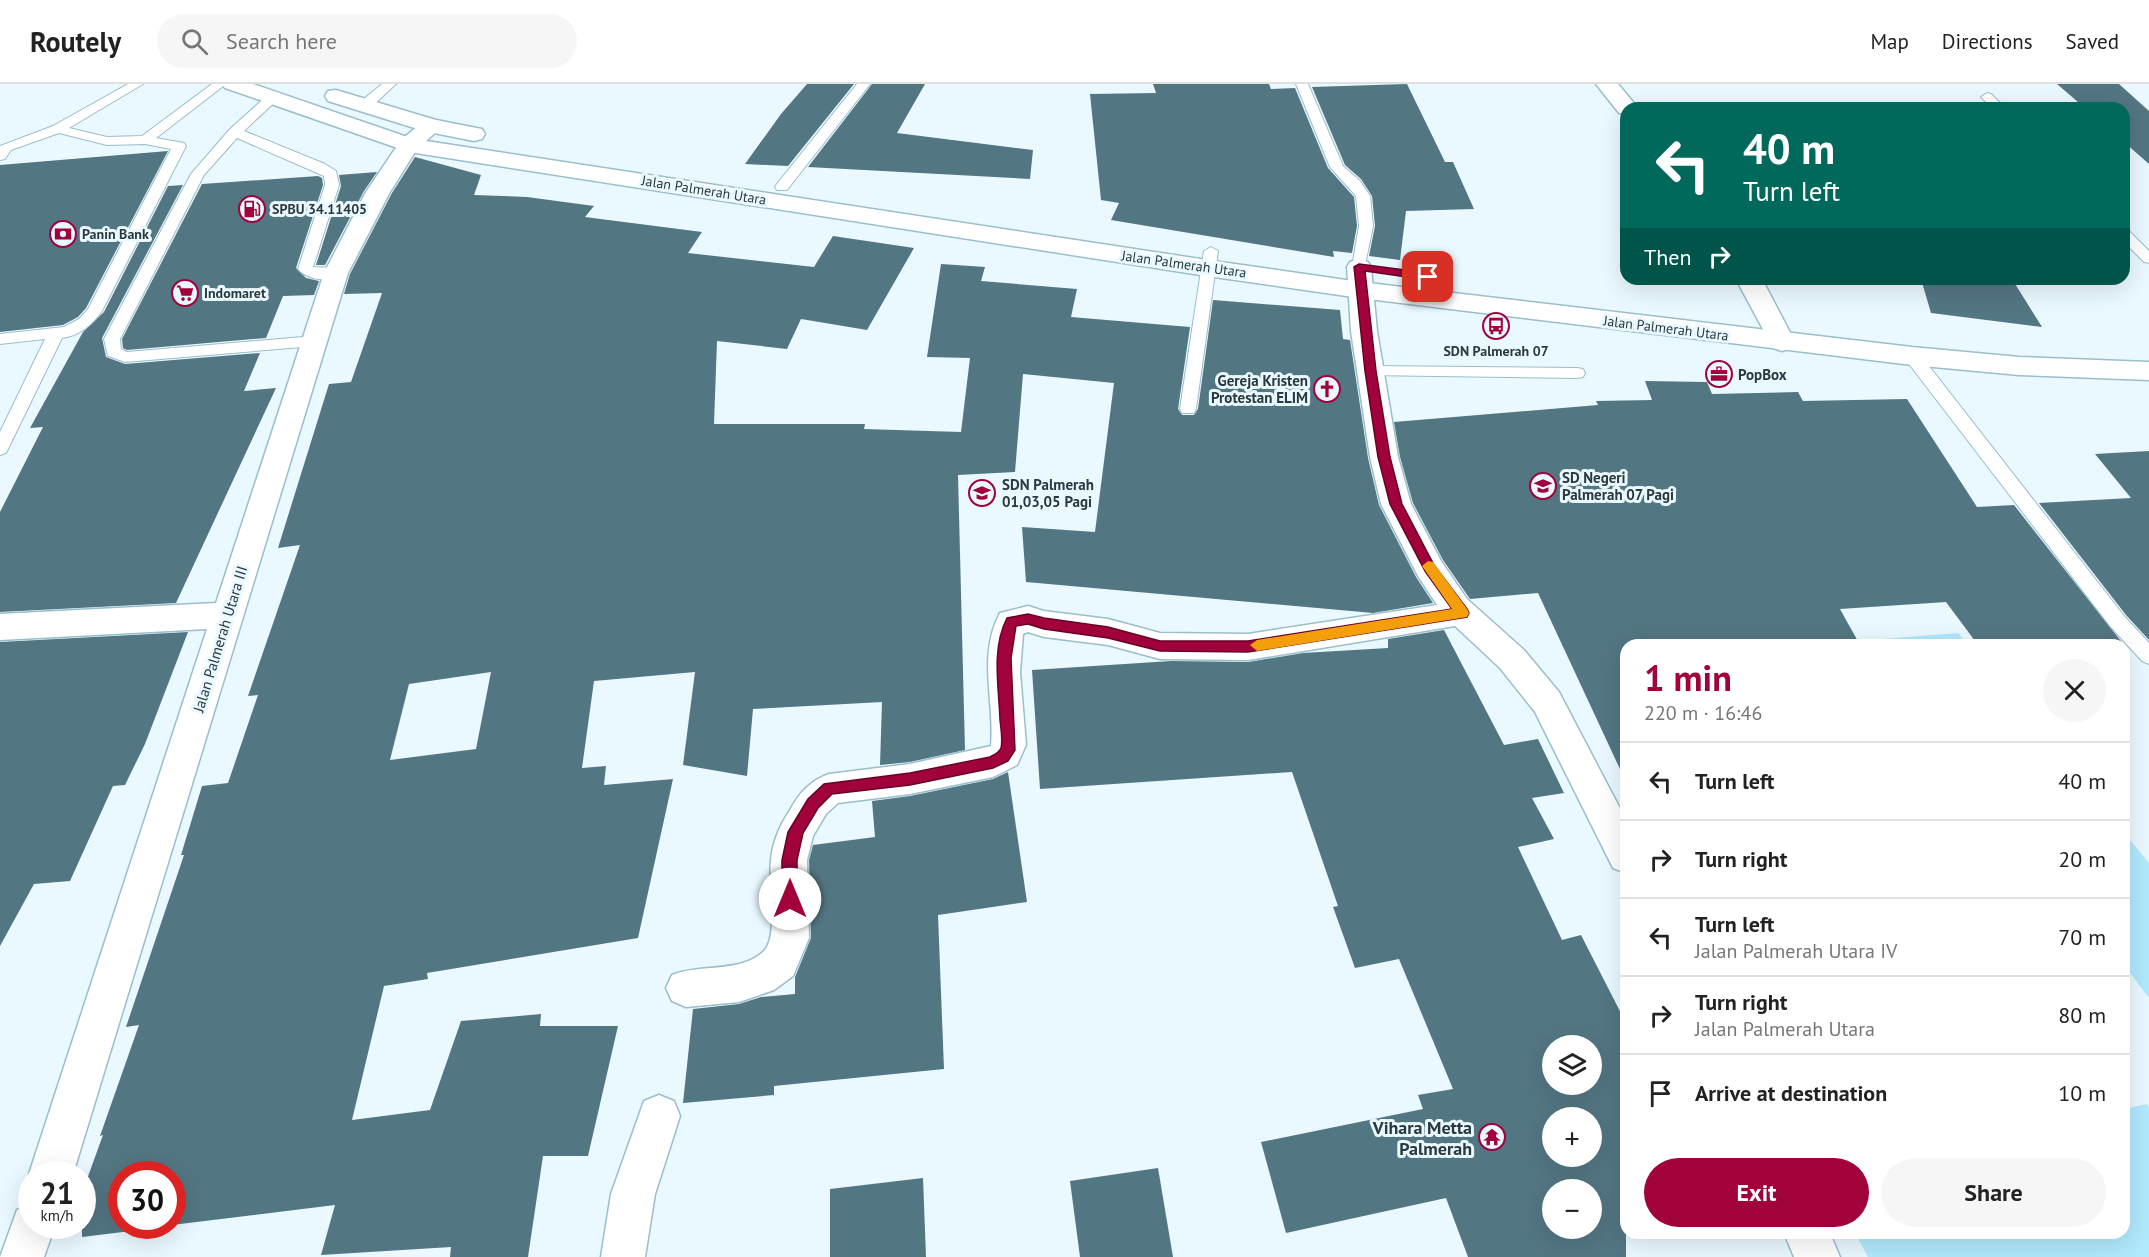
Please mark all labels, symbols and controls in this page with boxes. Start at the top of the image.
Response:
search box [157,14,577,68]
text: Routely [30,23,121,60]
icon: search [178,25,211,58]
text: Search here [226,27,337,55]
text: Map [1870,28,1909,55]
text: Directions [1942,28,2033,55]
text: Saved [2066,28,2119,55]
text: 40 m [1743,121,1835,176]
icon: left [1644,126,1722,204]
street label: Jalan Palmerah Utara [639,171,768,209]
text: Turn left [1743,174,1840,208]
fuel station icon: SPBU 34.11405 [237,194,267,224]
place label: SPBU 34.11405 [272,200,367,218]
bank icon: Panin Bank [48,219,78,249]
place label: Panin Bank [82,225,149,243]
icon: right [1703,240,1736,273]
text: Then [1644,243,1691,271]
street label: Jalan Palmerah Utara [1119,246,1248,282]
pin [1402,251,1453,302]
icon: arrive [1411,260,1444,293]
supermarket icon: Indomaret [170,278,200,308]
place label: Indomaret [204,284,266,302]
bus stop icon: SDN Palmerah 07 [1481,311,1511,341]
street label: Jalan Palmerah Utara [1601,311,1730,345]
place label: SDN Palmerah 07 [1443,342,1549,360]
office icon: PopBox [1704,359,1734,389]
place label: PopBox [1738,365,1787,384]
place label: Gereja Kristen Protestan ELIM [1211,371,1308,407]
church icon: Gereja Kristen Protestan ELIM [1312,374,1342,404]
place label: SD Negeri Palmerah 07 Pagi [1562,468,1674,504]
school or university icon: SD Negeri Palmerah 07 Pagi [1528,471,1558,501]
place label: SDN Palmerah 01,03,05 Pagi [1002,475,1094,511]
school or university icon: SDN Palmerah 01,03,05 Pagi [967,478,997,508]
street label: Jalan Palmerah Utara III [188,564,251,715]
text: 1 min [1644,654,1732,701]
button: close [2043,659,2106,722]
text: 220 m · 16:46 [1644,700,1762,726]
icon: left [1644,765,1677,798]
text: Turn left [1695,767,1775,795]
text: 40 m [2058,767,2106,795]
icon: right [1644,843,1677,876]
text: Turn right [1695,845,1787,873]
text: 20 m [2058,845,2106,873]
position arrow [758,867,822,931]
text: Turn left [1695,910,1775,938]
icon: left [1644,921,1677,954]
text: 70 m [2058,923,2106,951]
text: Jalan Palmerah Utara IV [1695,938,1897,964]
text: Turn right [1695,988,1787,1016]
icon: right [1644,999,1677,1032]
text: 80 m [2058,1001,2106,1029]
text: Jalan Palmerah Utara [1695,1016,1875,1042]
map controls [1542,1035,1602,1239]
button: layers [1542,1035,1602,1095]
icon: arrive [1644,1077,1677,1110]
text: Arrive at destination [1695,1079,1887,1107]
text: 10 m [2058,1079,2106,1107]
button: + [1542,1107,1602,1167]
place label: Vihara Metta Palmerah [1372,1116,1472,1160]
temple icon: Vihara Metta Palmerah [1477,1122,1507,1152]
button: Exit [1644,1158,1869,1227]
button: Share [1881,1158,2106,1227]
speed limit sign: 30 [108,1161,186,1239]
text: 21 [40,1173,74,1212]
button: − [1542,1179,1602,1239]
text: km/h [41,1206,73,1225]

